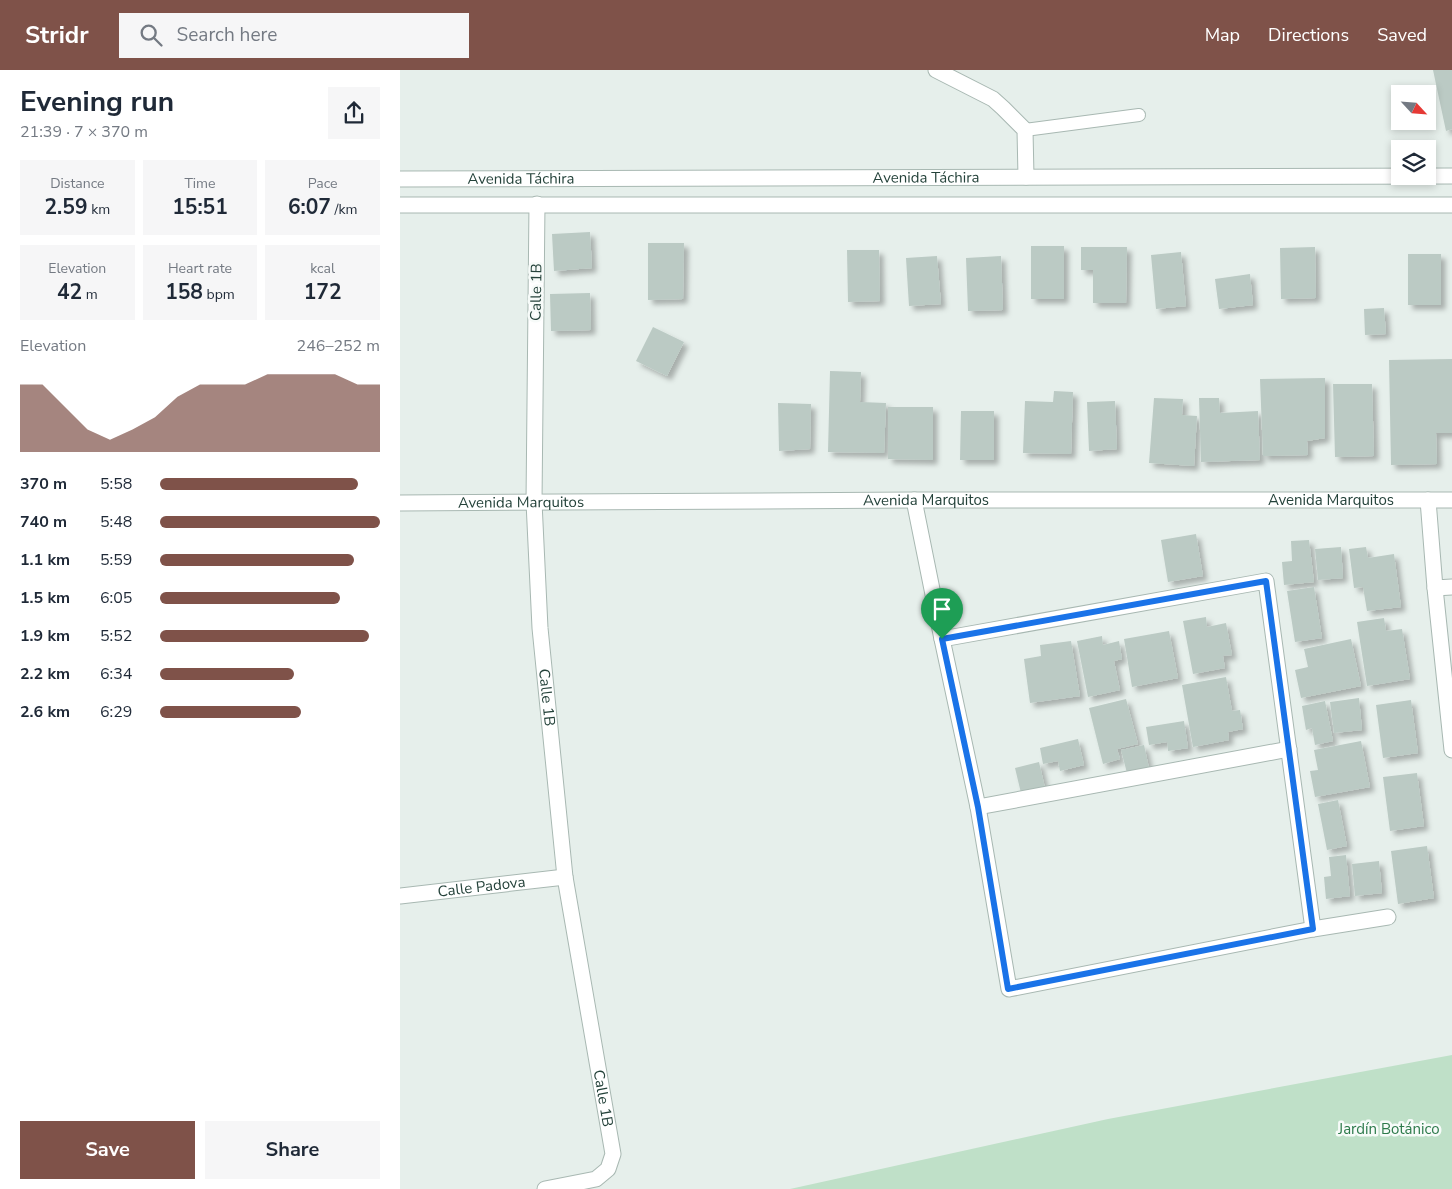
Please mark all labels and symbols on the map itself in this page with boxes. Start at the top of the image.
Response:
north arrow [1391,85,1436,130]
street label: Avenida Táchira [873,167,979,188]
street label: Avenida Táchira [468,169,574,189]
street label: Calle 1B [525,263,547,321]
street label: Avenida Marquitos [863,490,989,510]
street label: Avenida Marquitos [1268,490,1394,510]
street label: Avenida Marquitos [458,492,584,513]
pin [921,588,963,639]
street label: Calle 1B [534,668,560,727]
street label: Calle Padova [437,872,526,902]
street label: Calle 1B [589,1068,618,1128]
park label: Jardín Botánico [1337,1119,1440,1139]

